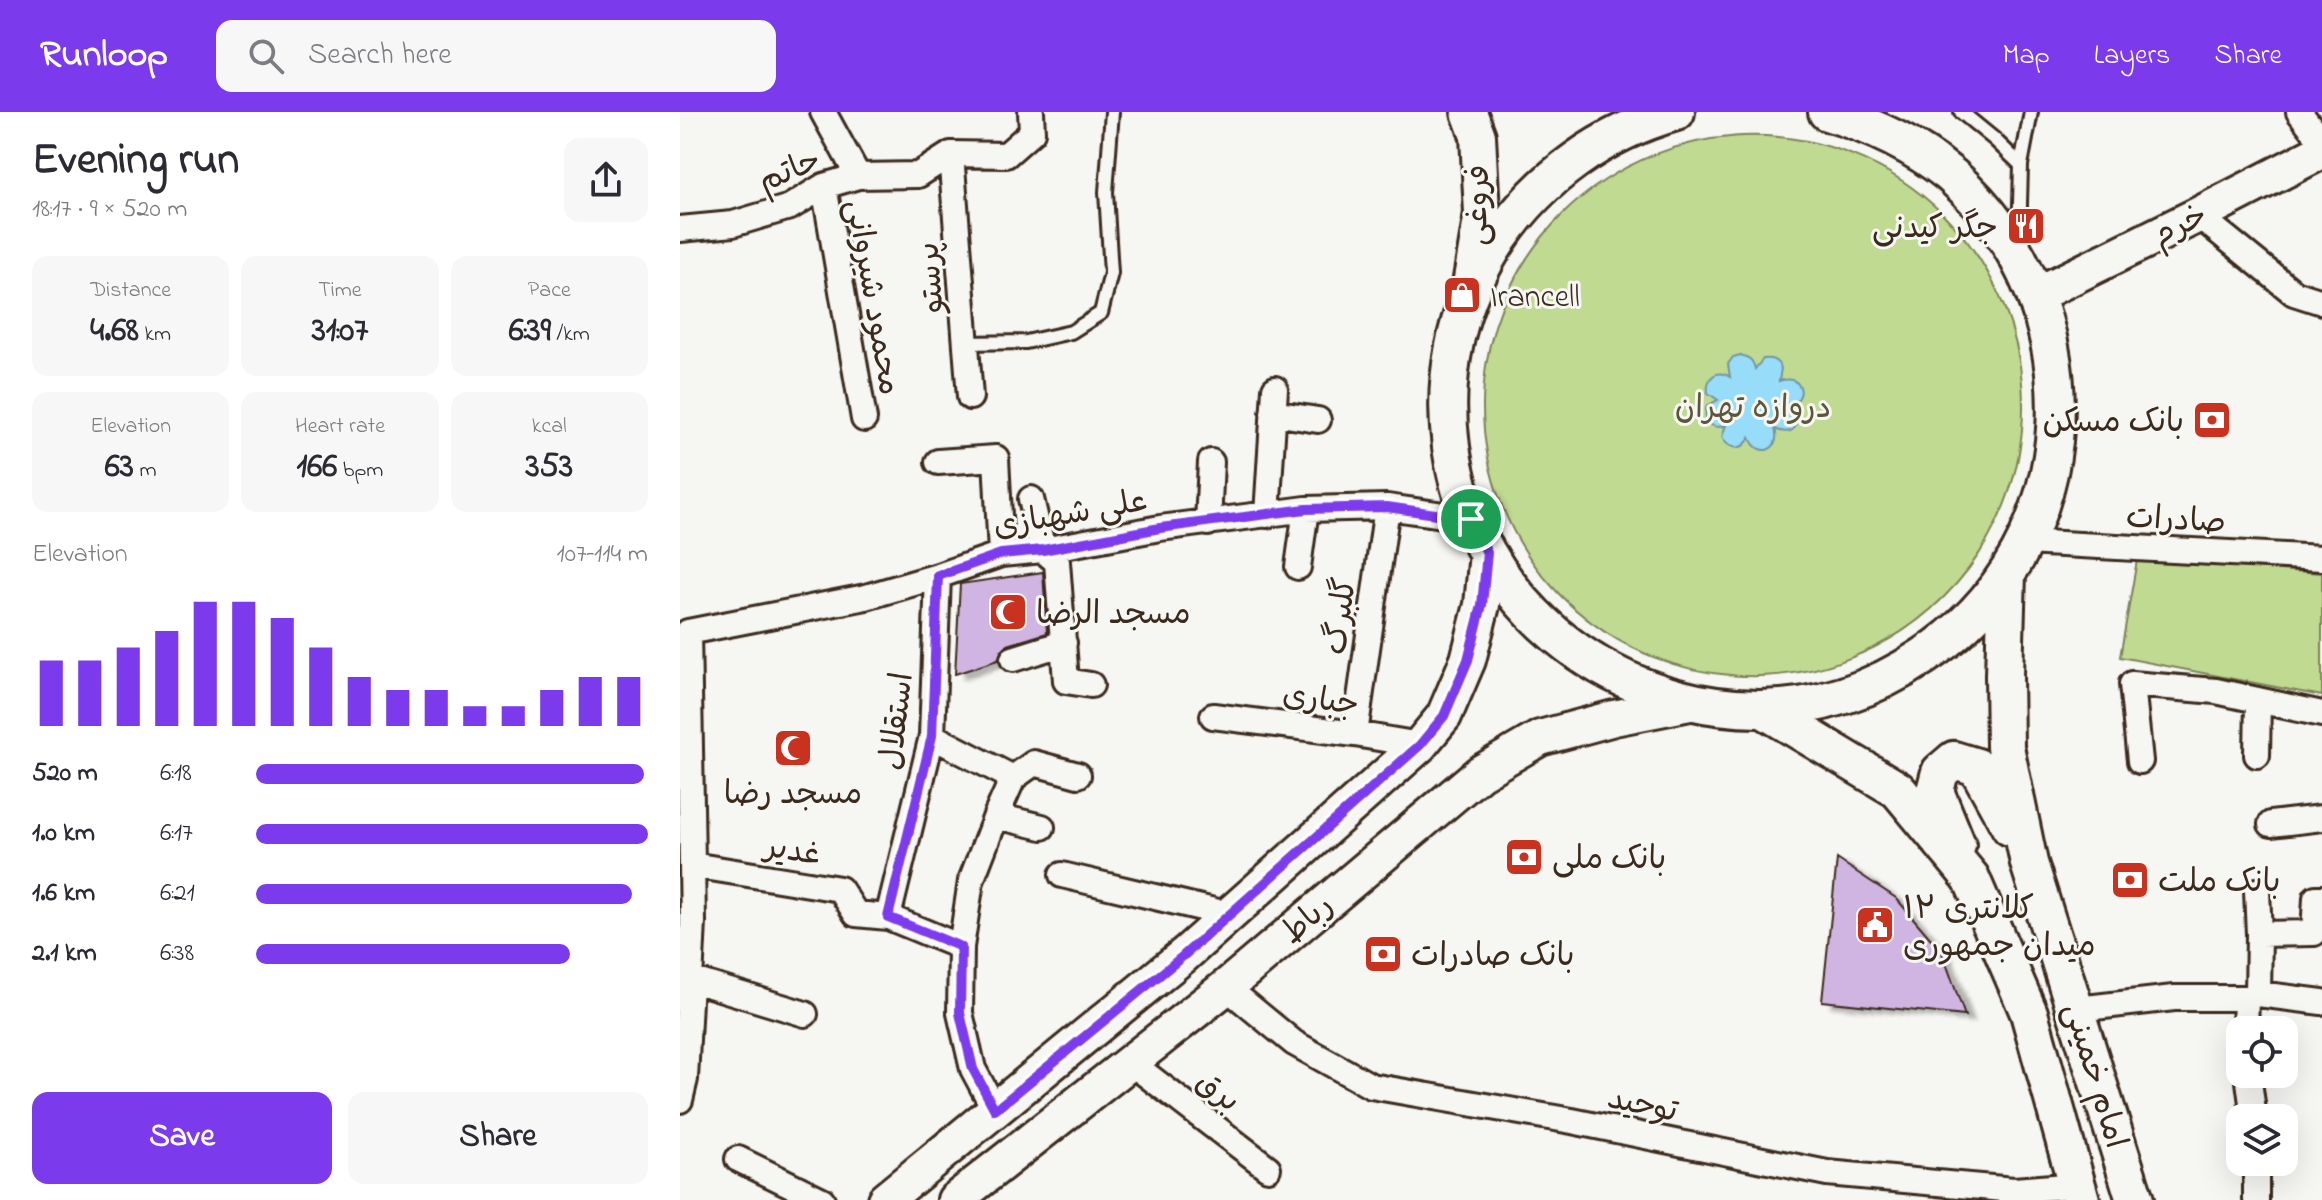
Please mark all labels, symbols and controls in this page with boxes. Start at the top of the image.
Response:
search box [216,20,776,92]
text: Runloop [40,28,168,84]
icon: search [244,34,288,78]
text: Search here [308,34,452,78]
text: Map [2002,36,2050,77]
text: Layers [2094,36,2170,77]
text: Share [2214,36,2282,77]
text: Evening run [32,129,239,193]
button: share [564,138,648,222]
street label: حاتم [752,138,829,206]
street label: فروغی [1455,164,1504,246]
text: 18:17 · 9 × 520 m [32,191,187,229]
street label: خرم [2145,194,2216,261]
street label: محمود شیروانی [831,196,912,399]
restaurant icon: جگر کیدنی [2005,205,2047,247]
place label: جگر کیدنی [1872,206,1998,253]
street label: پرستو [907,240,959,317]
shop icon: Irancell [1441,274,1483,316]
text: Distance [90,275,171,307]
text: Time [318,275,362,307]
text: Pace [528,275,571,307]
place label: Irancell [1490,275,1580,322]
text: 4.68 [90,307,139,357]
text: 31:07 [312,307,368,357]
text: 6:39 [509,307,551,357]
text: km [139,319,171,351]
text: /km [551,319,590,351]
park label: دروازه تهران [1675,386,1831,433]
bank icon: بانک مسکن [2191,399,2233,441]
place label: بانک مسکن [2043,400,2184,447]
text: Elevation [90,411,171,443]
text: Heart rate [295,411,385,443]
text: kcal [532,411,567,443]
text: 63 [105,443,134,493]
text: 166 [297,443,337,493]
text: 353 [526,443,573,493]
text: m [134,455,156,487]
text: bpm [337,455,383,487]
street label: علی شهبازی [990,479,1151,552]
pin [1437,485,1505,553]
street label: صادرات [2125,495,2227,548]
icon: arrive [1449,497,1493,541]
text: Elevation [32,536,128,574]
text: 107–114 m [556,536,648,574]
street label: گلبرگ [1314,575,1371,658]
mosque icon: مسجد الرضا [987,591,1029,633]
place label: مسجد الرضا [1036,592,1191,639]
street label: استقلال [869,670,928,773]
street label: جباری [1279,673,1362,730]
mosque icon: مسجد رضا [772,727,814,769]
text: 520 m [32,755,98,793]
text: 6:18 [160,755,192,793]
place label: مسجد رضا [724,772,862,819]
text: 1.0 km [32,815,95,853]
text: 6:17 [160,815,193,853]
street label: غدیر [758,824,824,880]
bank icon: بانک ملی [1503,836,1545,878]
place label: بانک ملی [1552,837,1666,884]
bank icon: بانک ملت [2109,859,2151,901]
place label: بانک ملت [2158,860,2280,907]
text: 1.6 km [32,875,95,913]
text: 6:21 [160,875,195,913]
street label: رباط [1272,884,1345,957]
place label: کلانتری ۱۲ میدان جمهوری [1903,887,2096,971]
public building icon: کلانتری ۱۲ میدان جمهوری [1854,904,1896,946]
bank icon: بانک صادرات [1362,933,1404,975]
place label: بانک صادرات [1411,934,1575,981]
text: 2.1 km [32,935,97,973]
text: 6:38 [160,935,194,973]
street label: امام خمینی [2049,997,2138,1155]
map controls [2226,1016,2298,1176]
button: locate [2226,1016,2298,1088]
street label: برق [1184,1060,1249,1125]
street label: توحید [1603,1076,1682,1137]
button: Save [32,1092,332,1184]
button: Share [348,1092,648,1184]
button: layers [2226,1104,2298,1176]

